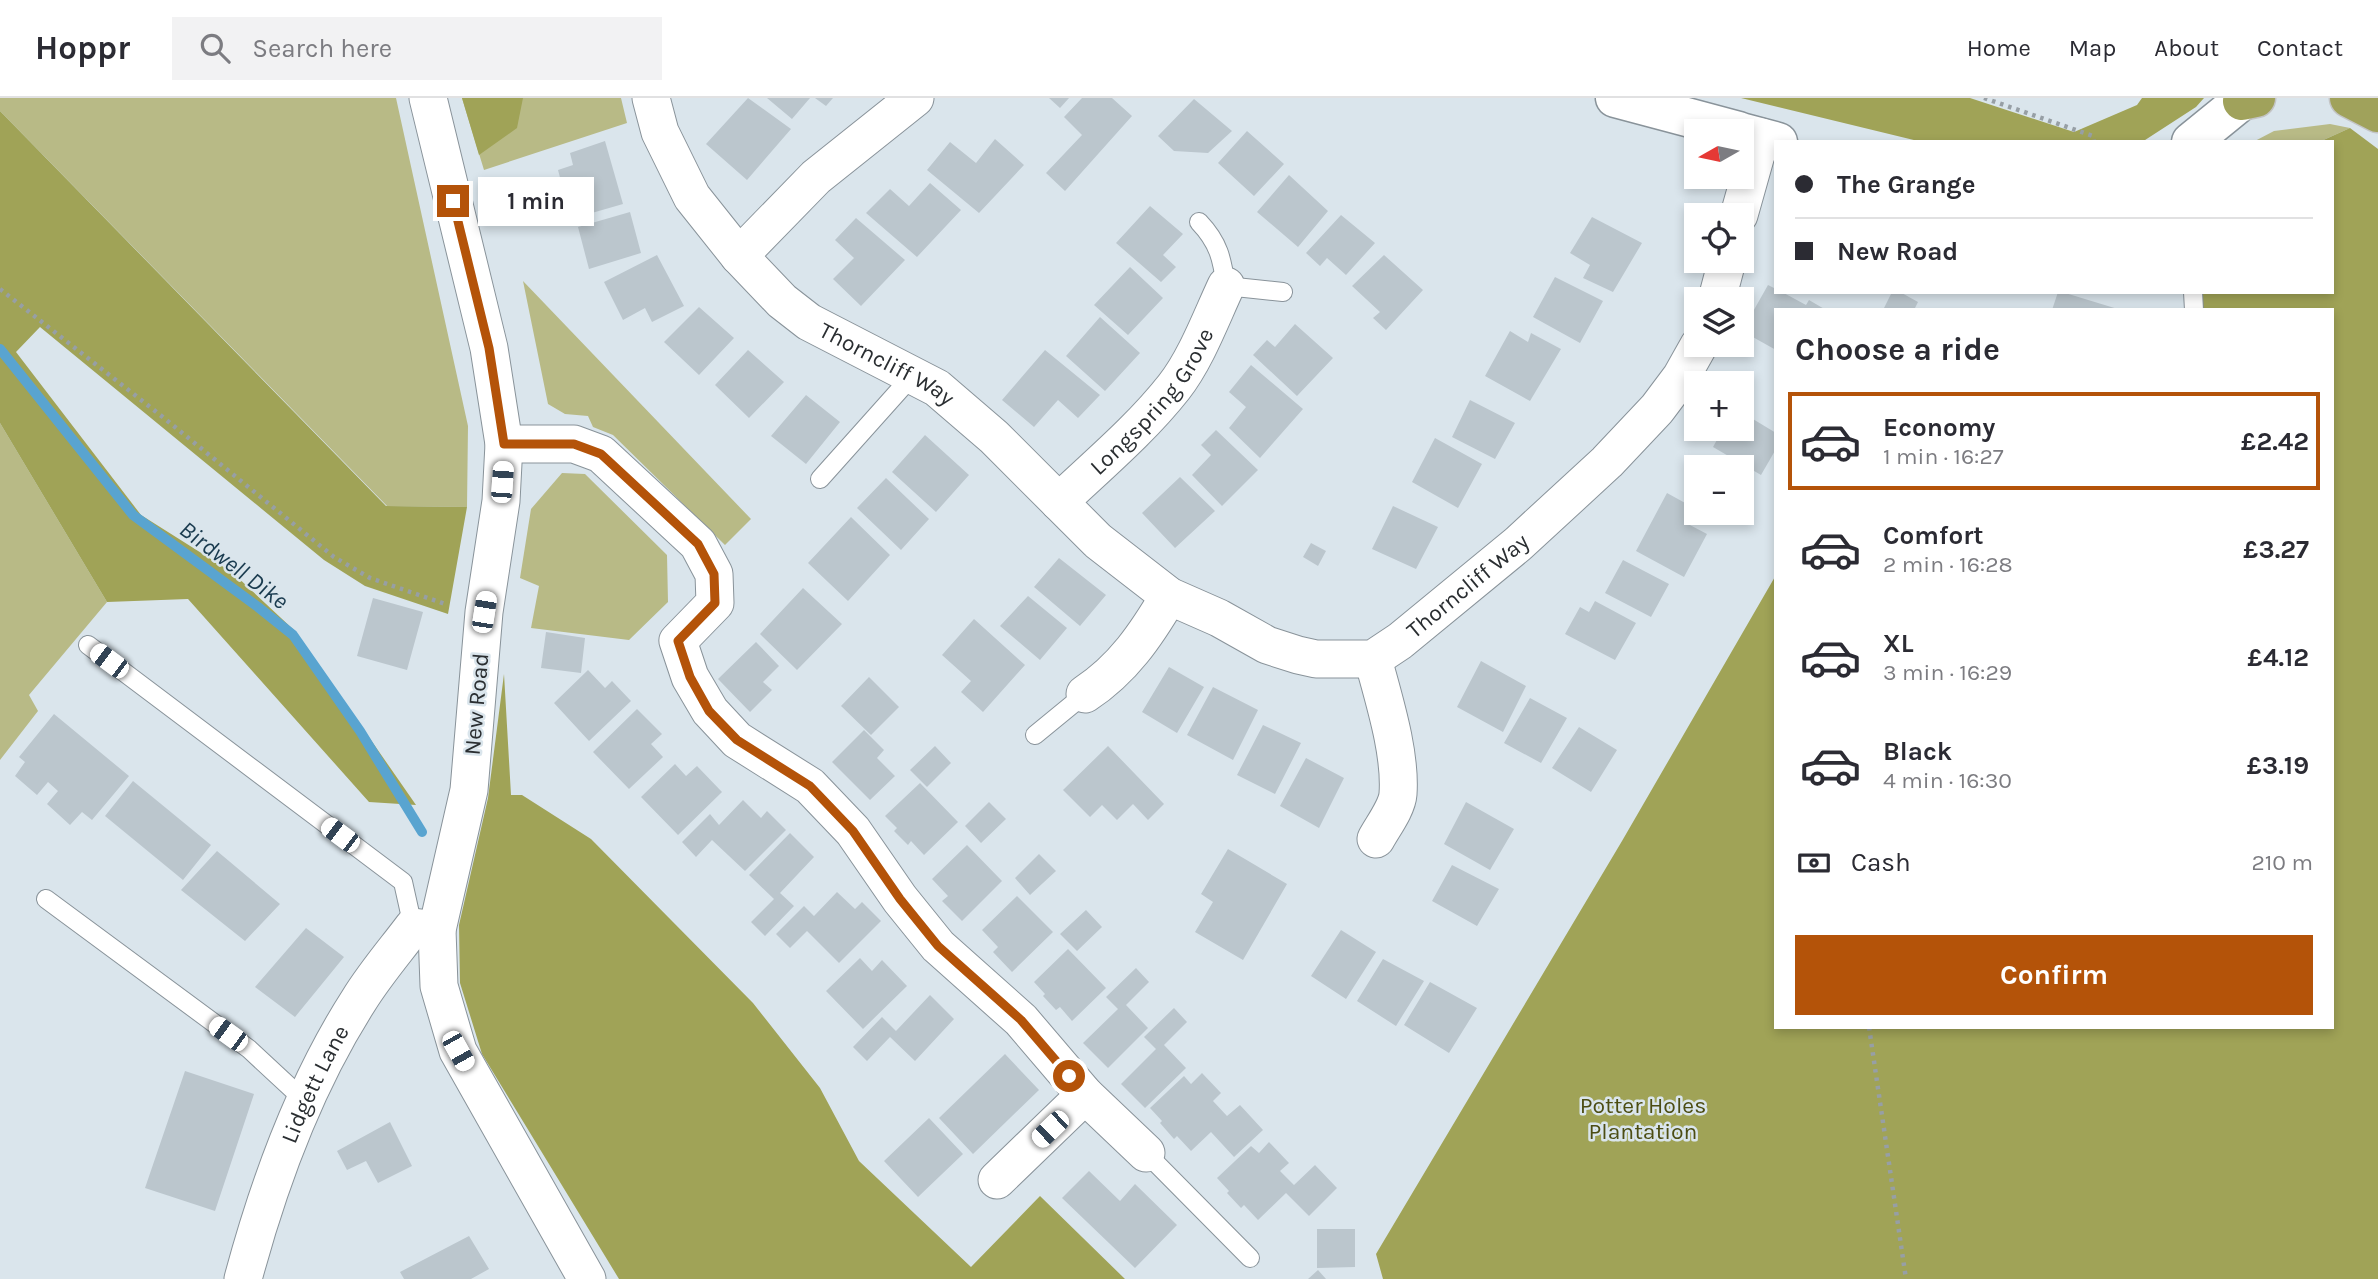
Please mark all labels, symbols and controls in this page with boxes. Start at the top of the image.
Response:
search box [172,17,662,80]
text: Hoppr [35,29,130,67]
icon: search [196,29,234,67]
text: Search here [252,33,392,64]
text: Home [1967,34,2031,62]
text: Map [2069,34,2116,62]
text: About [2154,34,2219,62]
text: Contact [2257,34,2343,62]
north arrow [1684,119,1754,189]
map controls [1684,119,1754,525]
text: The Grange [1837,169,1976,200]
callout: 1 min [477,176,593,226]
route end [437,185,469,217]
text: 1 min [507,188,565,215]
button: locate [1684,203,1754,273]
text: New Road [1837,236,1958,267]
button: layers [1684,287,1754,357]
street label: Thorncliff Way [815,317,960,411]
street label: Longspring Grove [1084,324,1219,481]
text: Choose a ride [1795,331,2000,368]
button: + [1684,371,1754,441]
icon: car [1799,410,1862,473]
text: Economy [1883,412,1995,443]
text: £2.42 [2241,426,2309,457]
text: 1 min · 16:27 [1883,443,2004,470]
button: − [1684,455,1754,525]
car [491,460,514,504]
water label: Birdwell Dike [174,515,294,615]
icon: car [1799,518,1862,581]
text: Comfort [1883,520,1984,551]
street label: Thorncliff Way [1401,528,1535,644]
text: £3.27 [2243,534,2309,565]
text: 2 min · 16:28 [1883,551,2013,578]
car [471,590,498,634]
icon: car [1799,626,1862,689]
text: XL [1883,628,1914,659]
car [86,640,133,682]
text: £4.12 [2247,642,2309,673]
street label: New Road [459,652,494,756]
text: 3 min · 16:29 [1883,659,2012,686]
icon: car [1799,734,1862,797]
text: Black [1883,736,1952,767]
text: £3.19 [2246,750,2309,781]
text: 4 min · 16:30 [1883,767,2012,794]
car [317,814,364,856]
icon: cash [1795,844,1833,882]
text: Cash [1851,847,1911,878]
text: 210 m [2251,849,2313,876]
button: Confirm [1795,935,2313,1015]
car [205,1013,252,1055]
street label: Lidgett Lane [275,1020,355,1147]
car [439,1028,478,1074]
route start [1053,1060,1085,1092]
park label: Potter Holes Plantation [1580,1092,1706,1145]
car [1028,1107,1073,1151]

